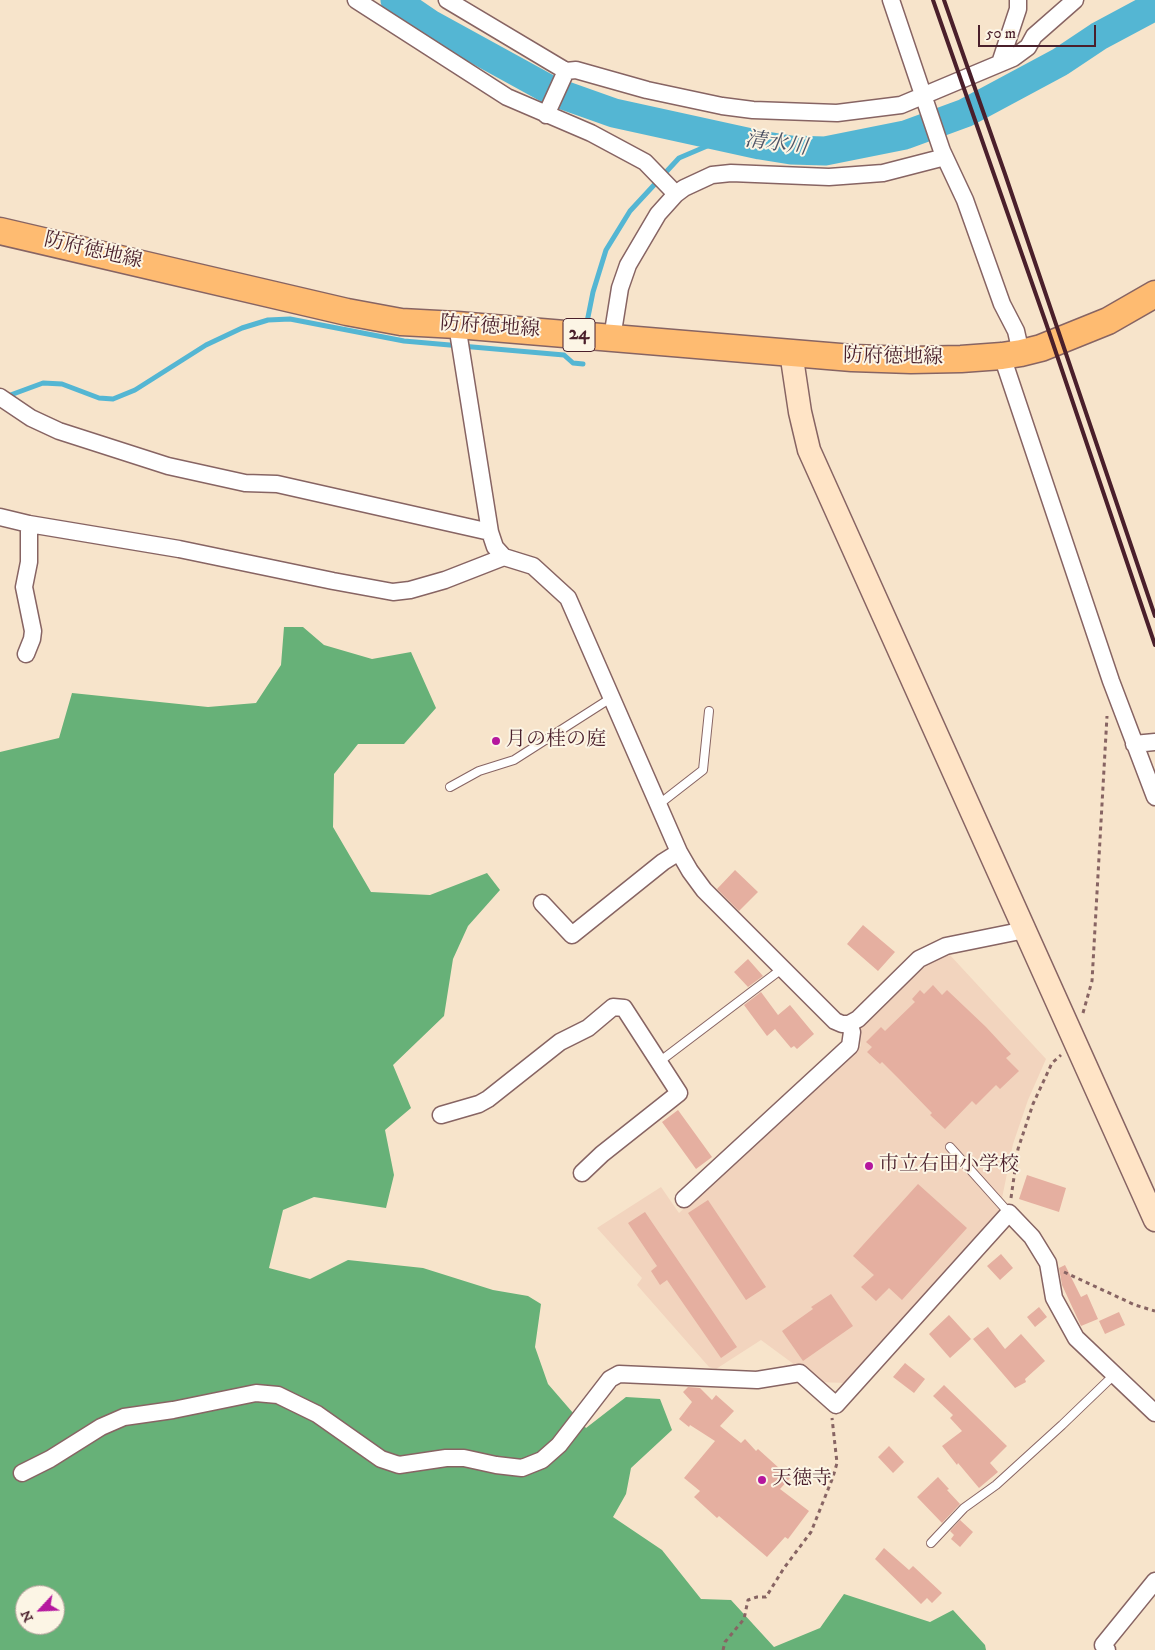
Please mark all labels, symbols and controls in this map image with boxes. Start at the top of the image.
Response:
scale bar [980,15,1098,47]
text: 50 m [986,24,1016,43]
water label: 清水川 [743,128,809,162]
street label: 防府徳地線 [42,229,144,275]
street label: 防府徳地線 [439,313,541,343]
road number: 24 [563,318,595,352]
street label: 防府徳地線 [843,345,943,371]
place label: 月の桂の庭 [506,729,606,753]
marker: 月の桂の庭 [490,735,502,747]
place label: 市立右田小学校 [879,1154,1019,1178]
marker: 市立右田小学校 [863,1160,875,1172]
place label: 天徳寺 [772,1468,832,1492]
marker: 天徳寺 [756,1474,768,1486]
north arrow [15,1585,65,1635]
text: N [17,1607,38,1625]

